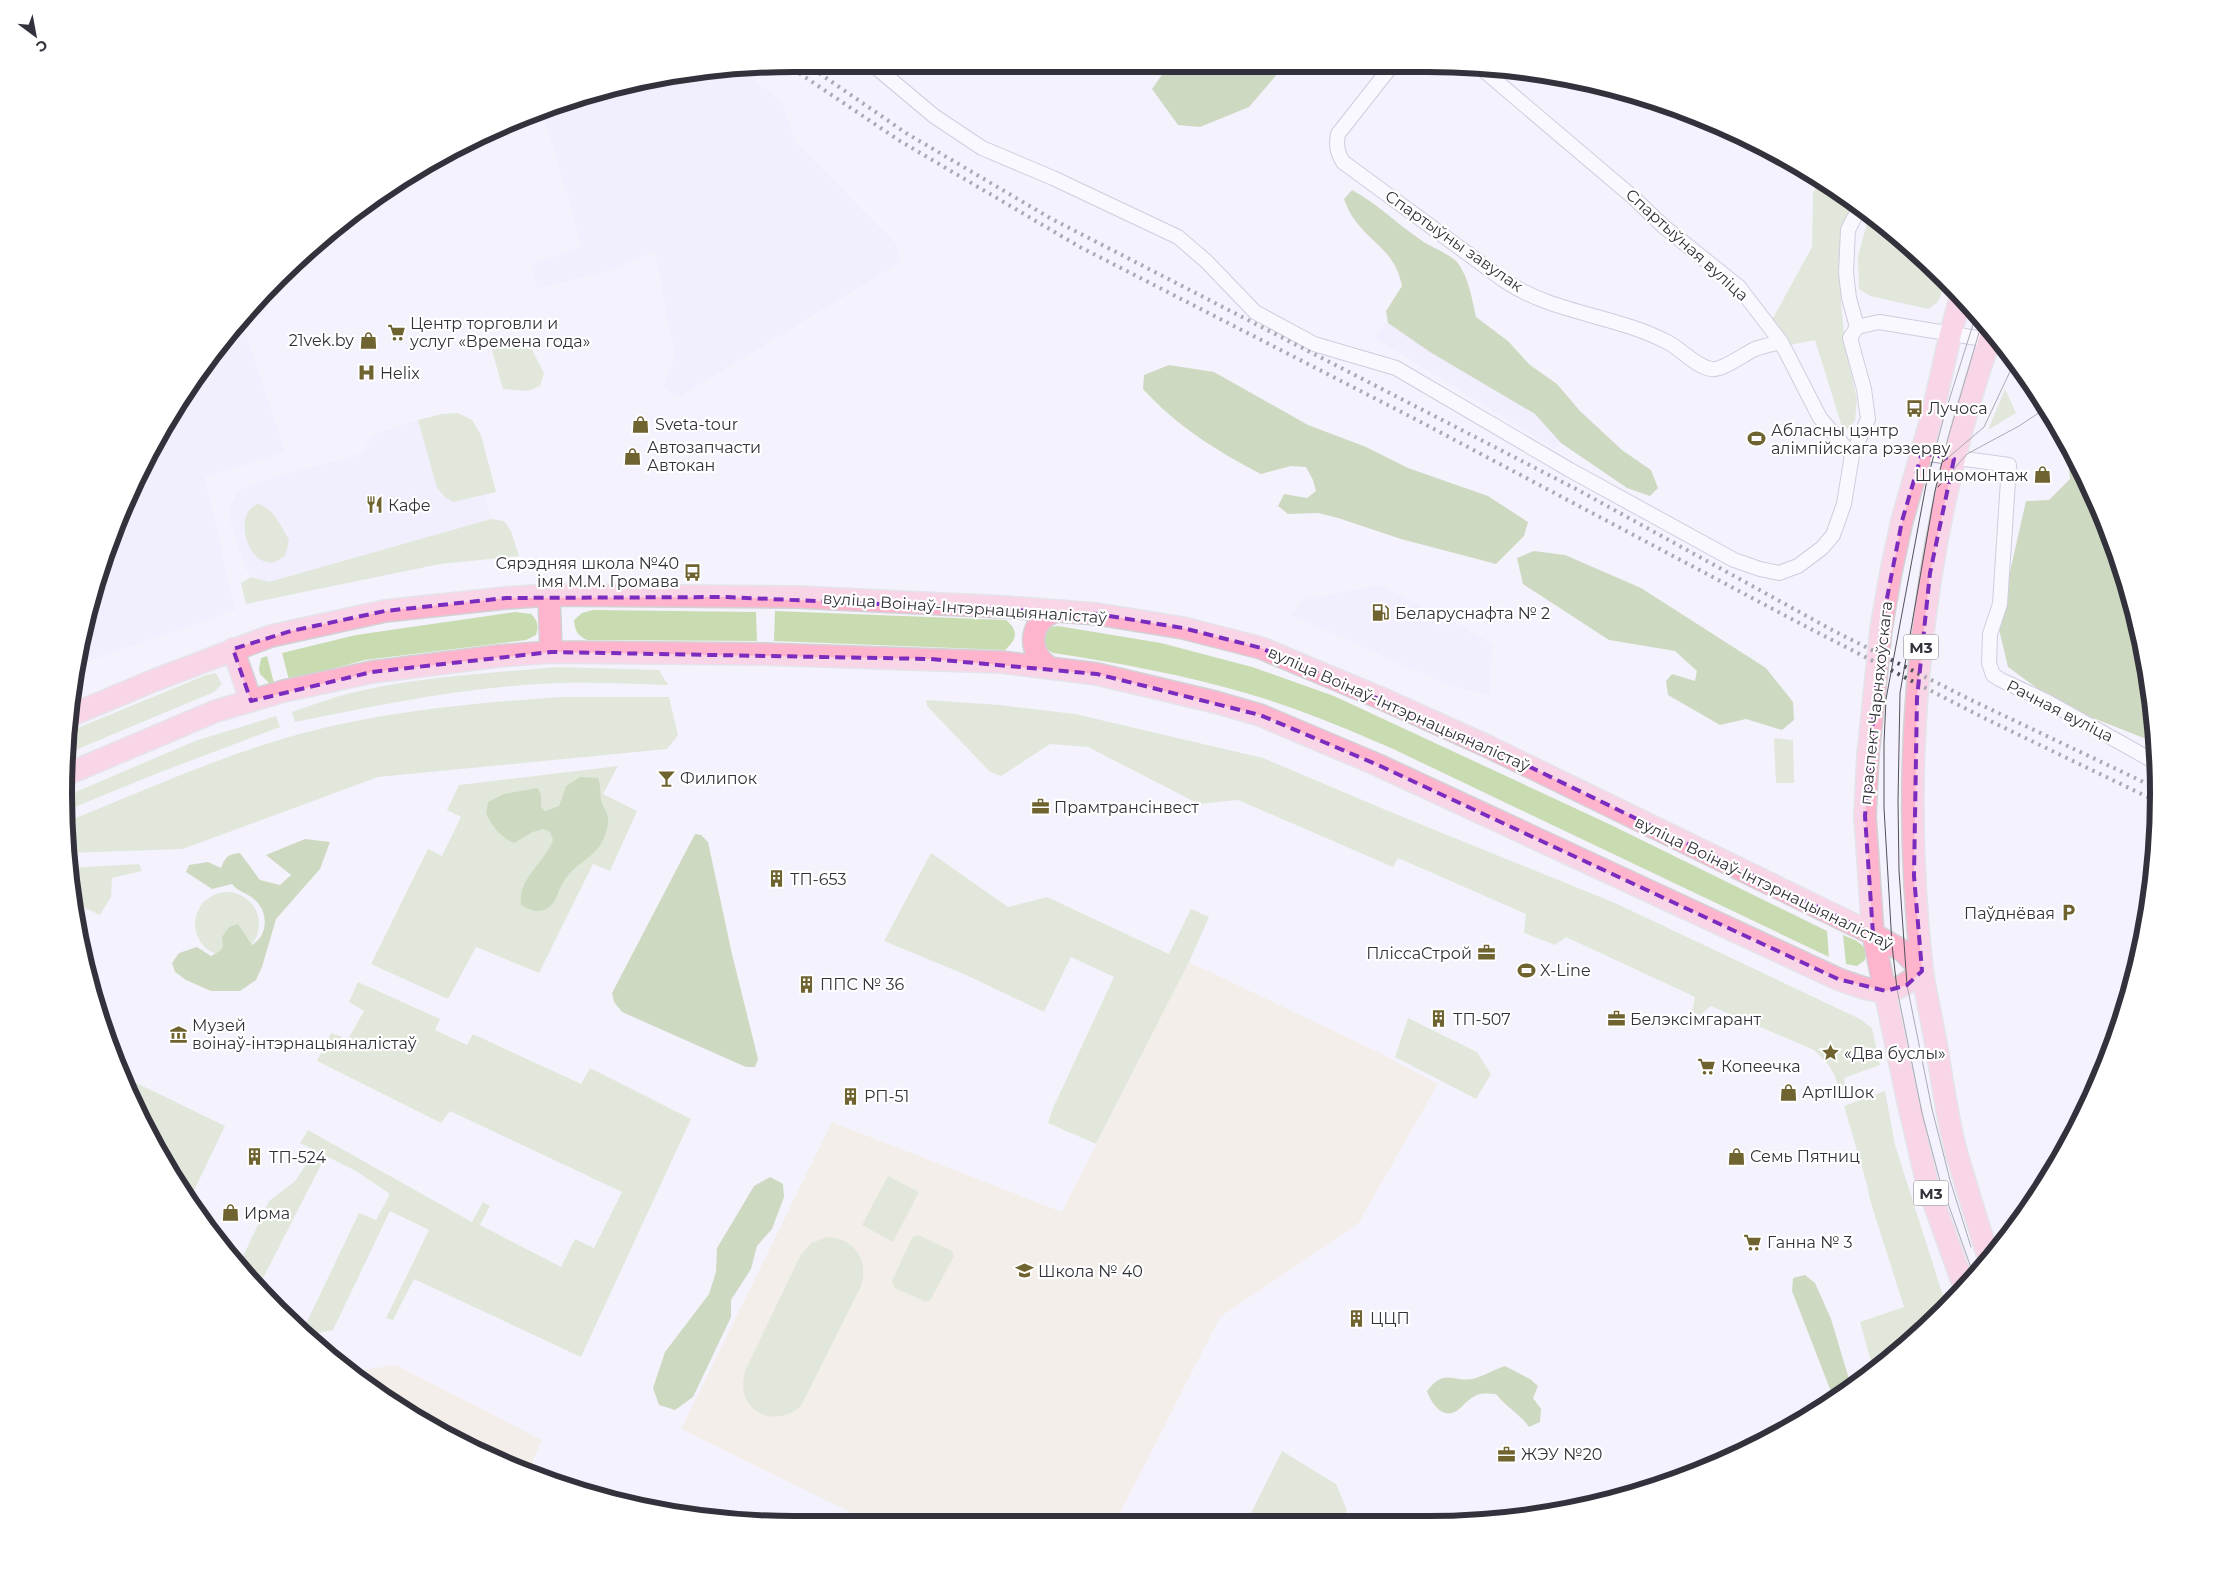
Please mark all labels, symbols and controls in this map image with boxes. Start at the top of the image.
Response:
north arrow [10,10,60,60]
text: С [33,36,51,56]
street label: Спартыўная вуліца [1622,185,1752,305]
street label: Спартыўны завулак [1381,186,1527,296]
place label: Центр торговли и услуг «Времена года» [409,314,590,351]
supermarket icon: Центр торговли и услуг «Времена года» [386,322,406,342]
shop icon: 21vek.by [358,330,378,350]
place label: 21vek.by [289,331,354,350]
hospital icon: Helix [356,363,376,383]
place label: Helix [380,364,420,383]
bus stop icon: Лучоса [1904,398,1924,418]
place label: Лучоса [1928,399,1988,418]
shop icon: Sveta-tour [631,414,651,434]
place label: Sveta-tour [655,415,738,434]
place label: Абласны цэнтр алімпійскага рэзерву [1771,421,1950,458]
sports icon: Абласны цэнтр алімпійскага рэзерву [1747,429,1767,449]
place label: Автозапчасти Автокан [647,438,761,475]
shop icon: Автозапчасти Автокан [623,446,643,466]
shop icon: Шиномонтаж [2032,465,2052,485]
place label: Шиномонтаж [1915,466,2028,485]
restaurant icon: Кафе [364,495,384,515]
place label: Кафе [388,496,431,515]
place label: Сярэдняя школа №40 імя М.М. Громава [495,554,679,591]
bus stop icon: Сярэдняя школа №40 імя М.М. Громава [683,562,703,582]
street label: вуліца Воінаў-Інтэрнацыяналістаў [822,589,1108,627]
street label: праспект Чарняхоўскага [1856,600,1896,806]
fuel station icon: Беларуснафта № 2 [1371,603,1391,623]
place label: Беларуснафта № 2 [1395,604,1550,623]
road number: М3 [1904,634,1938,660]
street label: вуліца Воінаў-Інтэрнацыяналістаў [1265,642,1533,776]
street label: Рачная вуліца [2004,676,2116,746]
bar icon: Филипок [656,768,676,788]
place label: Филипок [680,769,758,788]
office icon: Прамтрансінвест [1030,797,1050,817]
place label: Прамтрансінвест [1054,798,1199,817]
street label: вуліца Воінаў-Інтэрнацыяналістаў [1632,812,1896,954]
building icon: ТП-653 [766,869,786,889]
place label: ТП-653 [790,870,847,889]
parking icon: Паўднёвая [2059,903,2079,923]
place label: Паўднёвая [1964,904,2055,923]
office icon: ПліссаСтрой [1476,943,1496,963]
place label: ПліссаСтрой [1366,944,1472,963]
sports icon: X-Line [1516,960,1536,980]
place label: X-Line [1540,961,1591,980]
building icon: ППС № 36 [796,974,816,994]
place label: ППС № 36 [820,975,904,994]
building icon: ТП-507 [1429,1009,1449,1029]
office icon: Белэксімгарант [1606,1009,1626,1029]
place label: ТП-507 [1453,1010,1511,1029]
place label: Белэксімгарант [1630,1010,1762,1029]
place label: Музей воінаў-інтэрнацыяналістаў [192,1016,417,1053]
museum icon: Музей воінаў-інтэрнацыяналістаў [168,1024,188,1044]
place icon: «Два буслы» [1820,1043,1840,1063]
place label: «Два буслы» [1844,1044,1946,1063]
supermarket icon: Копеечка [1697,1056,1717,1076]
place label: Копеечка [1721,1057,1801,1076]
shop icon: АртIШок [1778,1082,1798,1102]
place label: АртIШок [1802,1083,1875,1102]
building icon: РП-51 [840,1086,860,1106]
place label: РП-51 [864,1087,909,1106]
shop icon: Семь Пятниц [1726,1146,1746,1166]
building icon: ТП-524 [245,1147,265,1167]
place label: Семь Пятниц [1750,1147,1860,1166]
place label: ТП-524 [269,1148,326,1167]
road number: М3 [1914,1180,1948,1206]
shop icon: Ирма [220,1203,240,1223]
place label: Ирма [244,1204,290,1223]
supermarket icon: Ганна № 3 [1743,1232,1763,1252]
place label: Ганна № 3 [1767,1233,1853,1252]
school or university icon: Школа № 40 [1014,1261,1034,1281]
place label: Школа № 40 [1038,1262,1143,1281]
building icon: ЦЦП [1346,1308,1366,1328]
place label: ЦЦП [1370,1309,1410,1328]
office icon: ЖЭУ №20 [1497,1444,1517,1464]
place label: ЖЭУ №20 [1521,1445,1602,1464]

